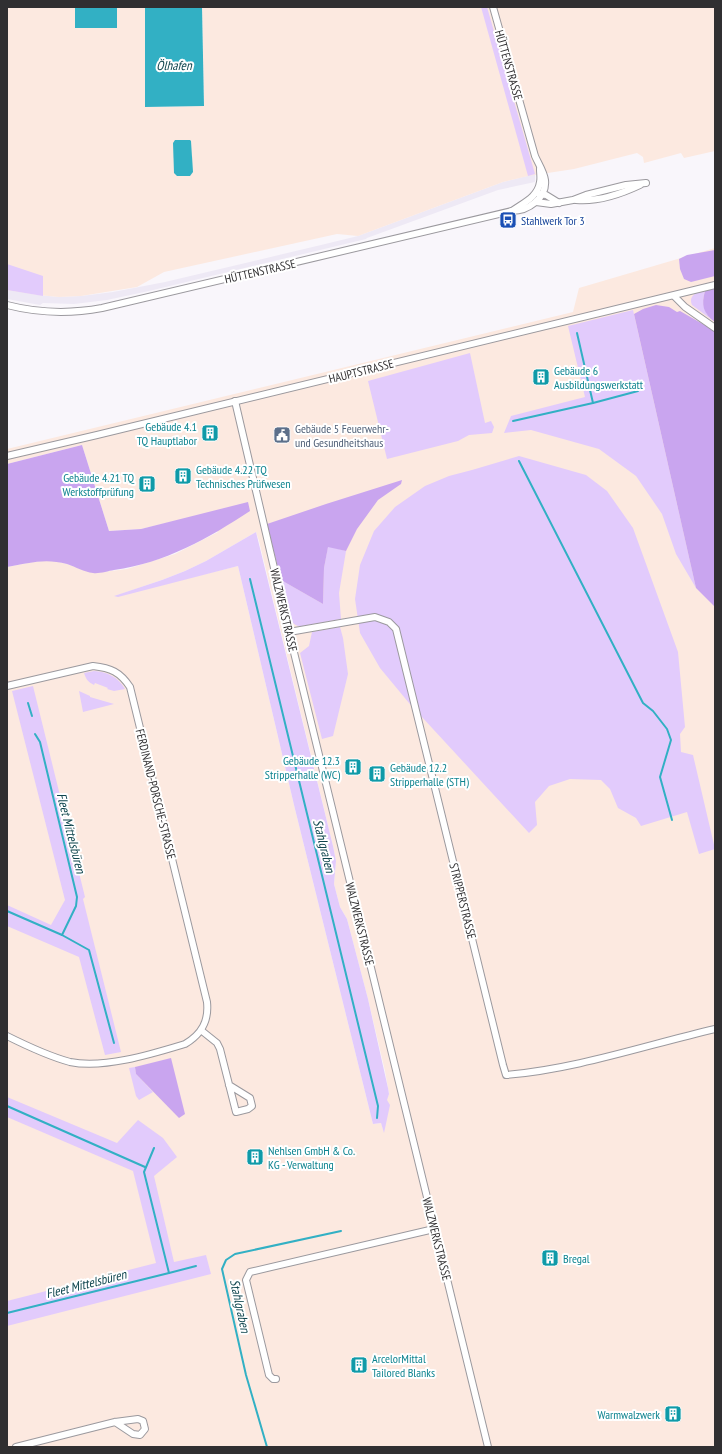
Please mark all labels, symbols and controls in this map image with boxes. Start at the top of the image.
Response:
street label: HÜTTENSTRASSE [492,28,526,102]
water label: Ölhafen [156,57,193,74]
bus stop icon: Stahlwerk Tor 3 [498,210,518,230]
place label: Stahlwerk Tor 3 [521,213,585,228]
street label: HÜTTENSTRASSE [223,256,297,286]
street label: HAUPTSTRASSE [327,356,395,386]
place label: Gebäude 6 Ausbildungswerkstatt [554,363,644,392]
building icon: Gebäude 6 Ausbildungswerkstatt [531,367,551,387]
place label: Gebäude 4.1 TQ Hauptlabor [137,419,198,448]
place label: Gebäude 5 Feuerwehr- und Gesundheitshaus [295,421,389,450]
building icon: Gebäude 4.1 TQ Hauptlabor [200,423,220,443]
public building icon: Gebäude 5 Feuerwehr- und Gesundheitshaus [272,425,292,445]
place label: Gebäude 4.22 TQ Technisches Prüfwesen [196,462,290,491]
building icon: Gebäude 4.22 TQ Technisches Prüfwesen [173,466,193,486]
place label: Gebäude 4.21 TQ Werkstoffprüfung [63,470,134,499]
building icon: Gebäude 4.21 TQ Werkstoffprüfung [137,474,157,494]
street label: WALZWERKSTRASSE [267,567,301,653]
street label: FERDINAND-PORSCHE-STRASSE [133,727,179,861]
place label: Gebäude 12.3 Stripperhalle (WC) [265,753,340,782]
building icon: Gebäude 12.3 Stripperhalle (WC) [343,757,363,777]
place label: Gebäude 12.2 Stripperhalle (STH) [390,760,469,789]
building icon: Gebäude 12.2 Stripperhalle (STH) [367,764,387,784]
water label: Fleet Mittelsbüren [53,791,90,876]
water label: Stahlgraben [309,818,339,876]
street label: STRIPPERSTRASSE [446,861,480,941]
street label: WALZWERKSTRASSE [342,881,378,967]
place label: Nehlsen GmbH & Co. KG - Verwaltung [268,1143,355,1172]
building icon: Nehlsen GmbH & Co. KG - Verwaltung [245,1147,265,1167]
street label: WALZWERKSTRASSE [419,1196,455,1282]
building icon: Bregal [540,1248,560,1268]
place label: Bregal [563,1251,590,1266]
water label: Fleet Mittelsbüren [44,1265,129,1302]
water label: Stahlgraben [226,1278,254,1336]
place label: ArcelorMittal Tailored Blanks [372,1351,435,1380]
building icon: ArcelorMittal Tailored Blanks [349,1355,369,1375]
building icon: Warmwalzwerk [663,1404,683,1424]
place label: Warmwalzwerk [598,1407,660,1422]

